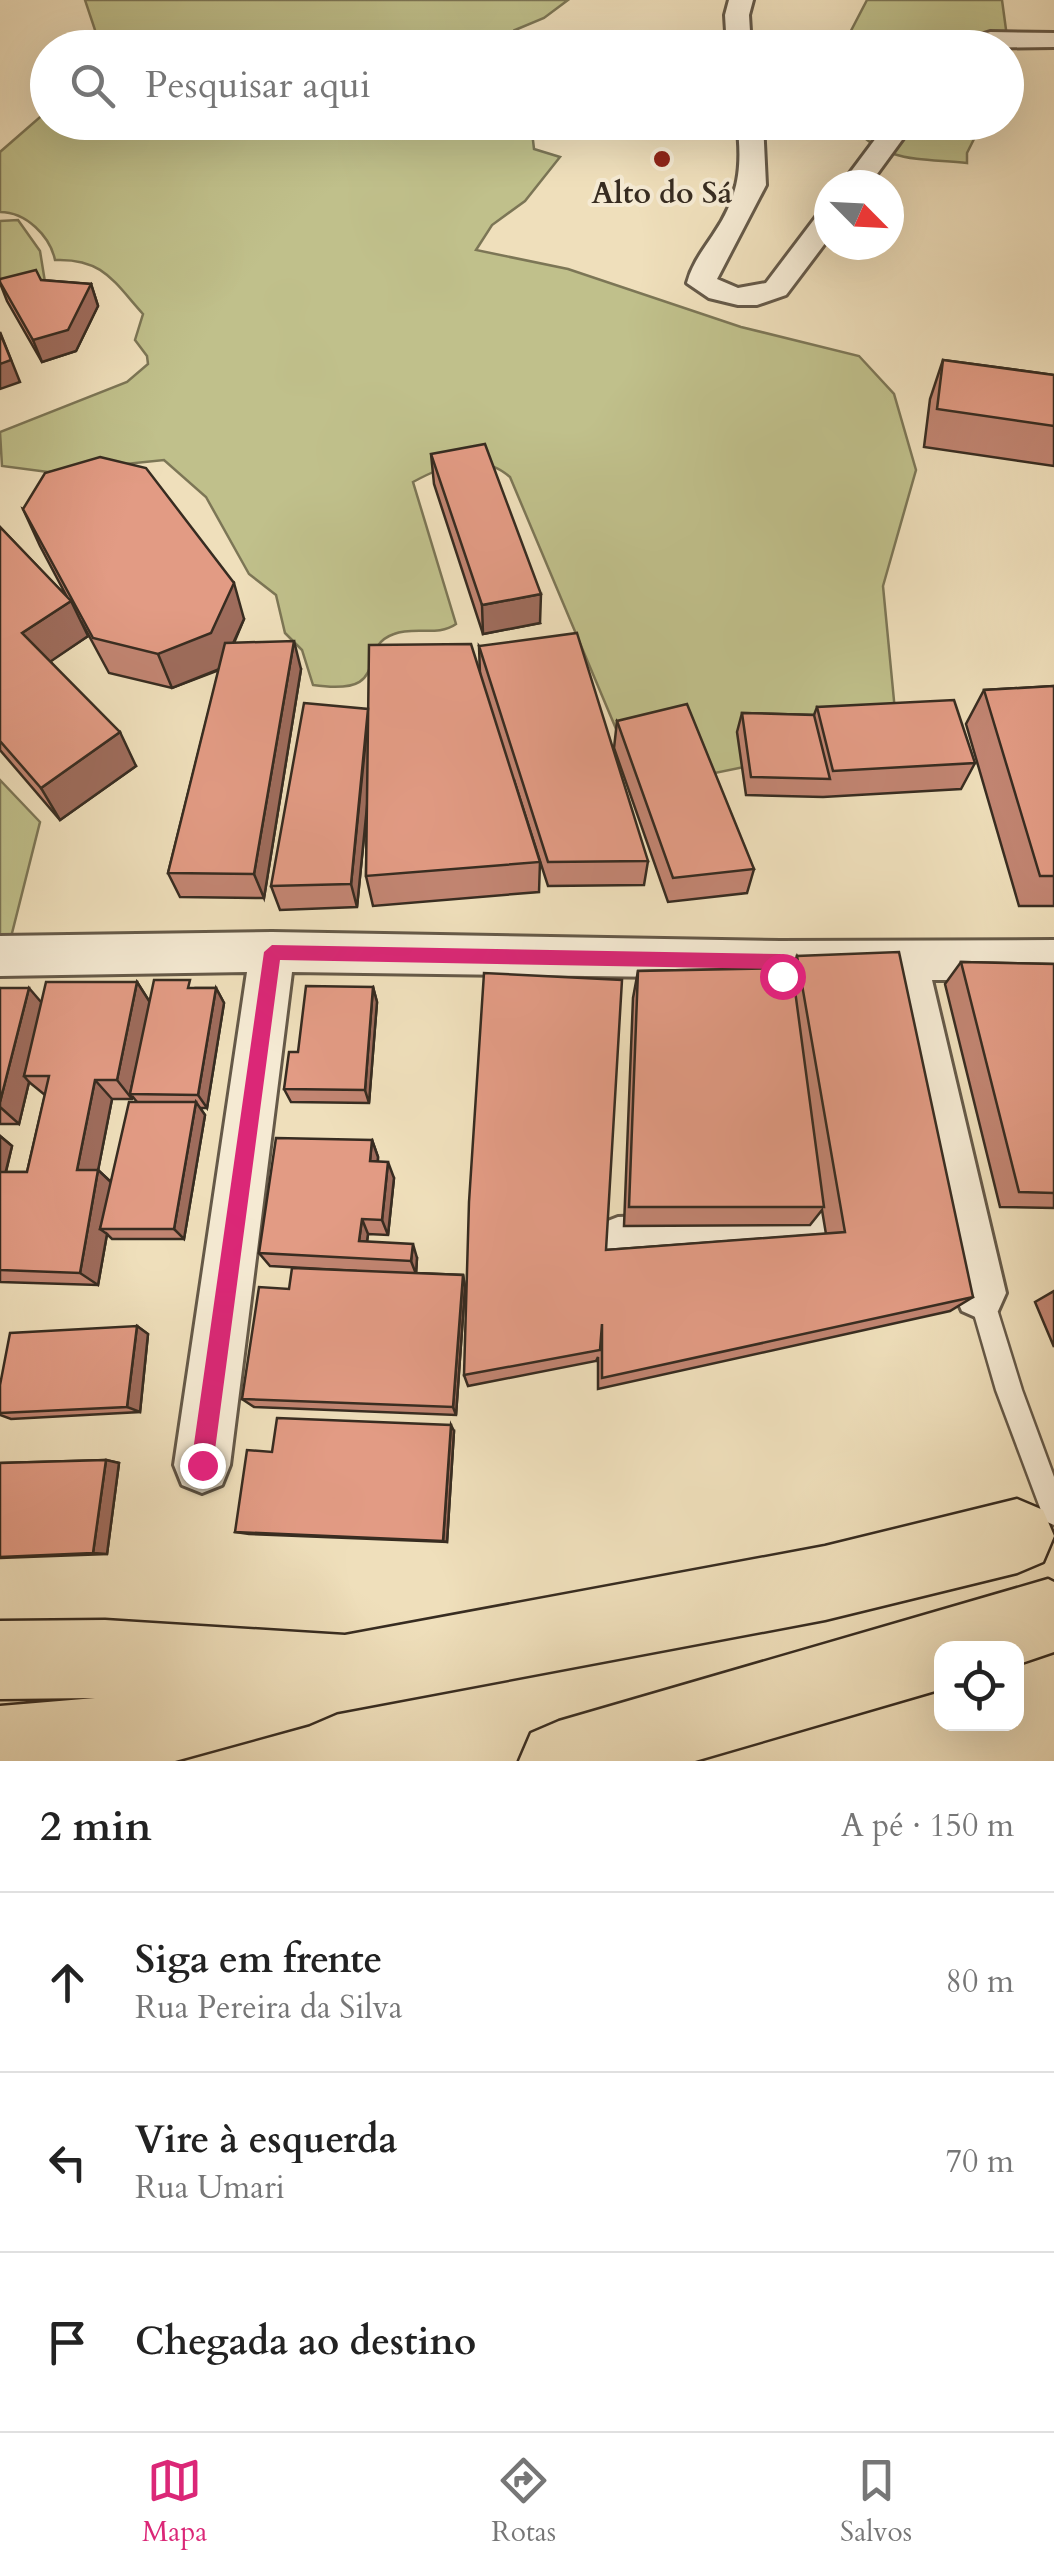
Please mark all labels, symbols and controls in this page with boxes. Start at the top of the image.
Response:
search box [30,30,1024,140]
icon: search [65,58,120,113]
text: Pesquisar aqui [145,59,371,111]
marker: Alto do Sá [651,148,673,170]
north arrow [814,170,904,260]
place label: Alto do Sá [592,173,733,214]
route start [760,954,806,1000]
route end [180,1443,226,1489]
map controls [934,1641,1024,1731]
button: locate [934,1641,1024,1731]
text: 2 min [40,1798,152,1855]
text: A pé · 150 m [841,1804,1014,1848]
text: Siga em frente [135,1934,382,1986]
icon: ahead [40,1955,95,2010]
text: 80 m [946,1960,1014,2004]
text: Rua Pereira da Silva [135,1986,403,2030]
text: Vire à esquerda [135,2114,397,2166]
icon: left [40,2135,95,2190]
text: 70 m [946,2140,1014,2184]
text: Rua Umari [135,2166,285,2210]
icon: arrive [40,2315,95,2370]
text: Chegada ao destino [135,2316,476,2368]
tab: Mapa [142,2453,207,2551]
tab: Rotas [491,2453,556,2551]
tab: Salvos [840,2453,912,2551]

